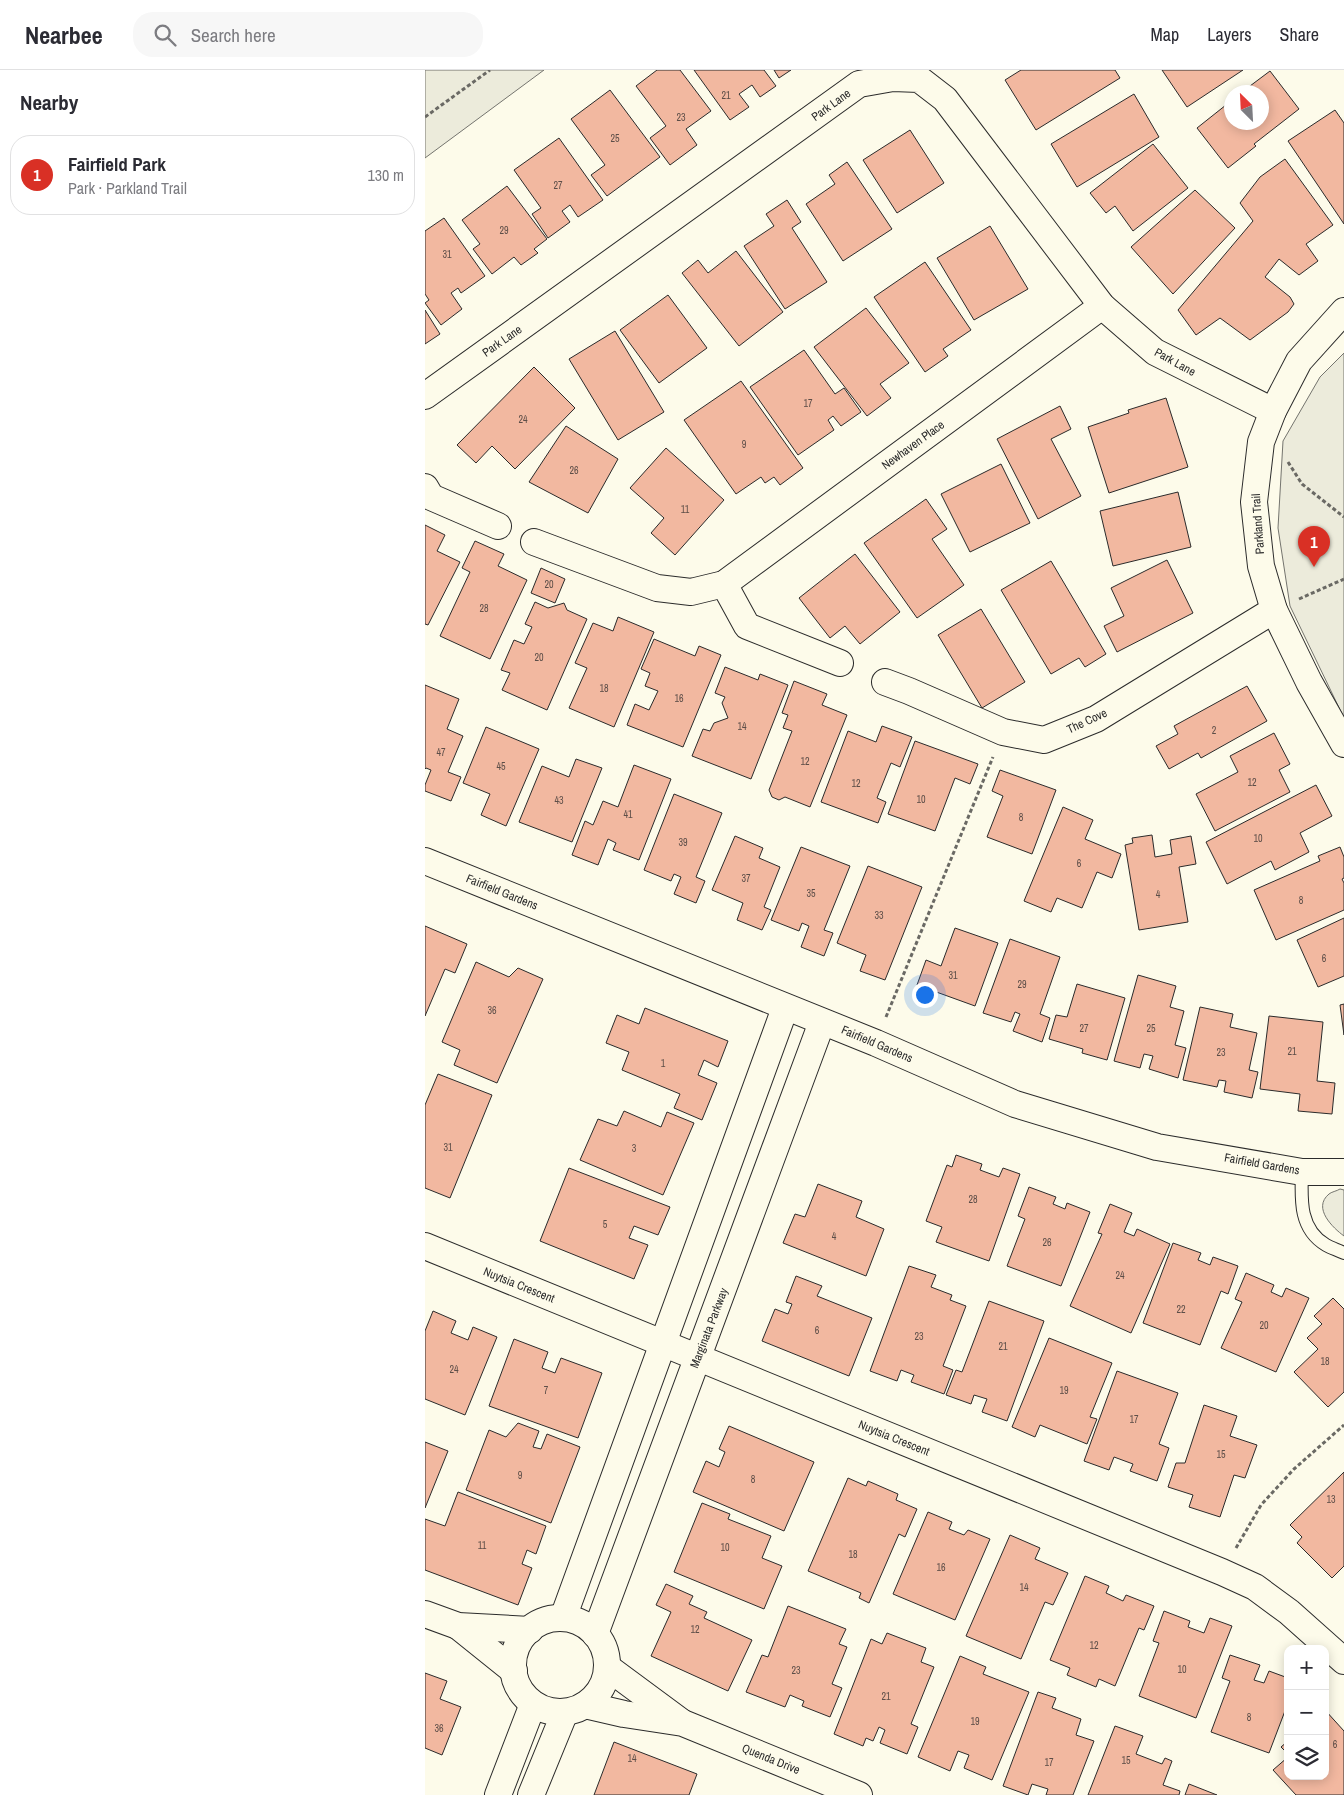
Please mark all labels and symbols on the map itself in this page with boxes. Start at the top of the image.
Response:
street label: Park Lane [808,85,854,125]
north arrow [1224,85,1269,130]
house number: 21 [721,89,731,102]
house number: 23 [676,111,686,124]
house number: 25 [610,132,620,145]
house number: 27 [553,179,563,192]
house number: 29 [499,224,509,237]
house number: 31 [442,248,452,261]
street label: Park Lane [479,322,525,360]
street label: Park Lane [1152,344,1198,380]
house number: 17 [803,397,813,410]
house number: 24 [518,413,528,426]
street label: Newhaven Place [878,417,948,473]
house number: 9 [742,438,747,451]
house number: 26 [569,464,579,477]
street label: Parkland Trail [1248,493,1268,555]
house number: 11 [681,503,690,516]
pin: 1 [1298,526,1330,567]
house number: 20 [544,578,554,591]
house number: 28 [479,602,489,615]
house number: 20 [534,651,544,664]
house number: 18 [599,682,609,695]
house number: 16 [674,692,684,705]
street label: The Cove [1064,705,1110,737]
house number: 14 [737,720,747,733]
house number: 2 [1212,724,1217,737]
house number: 47 [436,746,446,759]
house number: 12 [800,755,810,768]
house number: 45 [496,760,506,773]
house number: 12 [1247,776,1257,789]
house number: 12 [851,777,861,790]
house number: 10 [916,793,926,806]
house number: 43 [554,794,564,807]
house number: 41 [623,808,633,821]
house number: 8 [1019,811,1024,824]
house number: 10 [1253,832,1263,845]
house number: 39 [678,836,688,849]
house number: 6 [1077,857,1082,870]
street label: Fairfield Gardens [464,870,540,914]
house number: 37 [741,872,751,885]
house number: 35 [806,887,816,900]
house number: 4 [1156,888,1161,901]
house number: 8 [1299,894,1304,907]
house number: 33 [874,909,884,922]
house number: 6 [1322,952,1327,965]
house number: 31 [948,969,958,982]
house number: 29 [1017,978,1027,991]
your location [912,982,938,1008]
house number: 36 [487,1004,497,1017]
street label: Fairfield Gardens [839,1022,915,1066]
house number: 27 [1079,1022,1089,1035]
house number: 25 [1146,1022,1156,1035]
house number: 21 [1287,1045,1297,1058]
house number: 23 [1216,1046,1226,1059]
house number: 1 [661,1057,666,1070]
house number: 31 [443,1141,453,1154]
house number: 3 [632,1142,637,1155]
street label: Fairfield Gardens [1223,1150,1301,1178]
house number: 28 [968,1193,978,1206]
house number: 5 [603,1218,608,1231]
house number: 4 [832,1230,837,1243]
house number: 26 [1042,1236,1052,1249]
street label: Nuytsia Crescent [481,1263,557,1307]
house number: 24 [1115,1269,1125,1282]
street label: Marginata Parkway [686,1285,732,1370]
house number: 22 [1176,1303,1186,1316]
house number: 20 [1259,1319,1269,1332]
house number: 6 [815,1324,820,1337]
house number: 23 [914,1330,924,1343]
house number: 21 [998,1340,1008,1353]
house number: 18 [1320,1355,1330,1368]
house number: 24 [449,1363,459,1376]
house number: 7 [544,1384,549,1397]
house number: 19 [1059,1384,1069,1397]
house number: 17 [1129,1413,1139,1426]
street label: Nuytsia Crescent [856,1416,932,1460]
house number: 15 [1216,1448,1226,1461]
house number: 9 [518,1469,523,1482]
house number: 8 [751,1473,756,1486]
house number: 13 [1326,1493,1336,1506]
house number: 11 [478,1539,487,1552]
house number: 10 [720,1541,730,1554]
house number: 18 [848,1548,858,1561]
house number: 16 [936,1561,946,1574]
house number: 14 [1019,1581,1029,1594]
house number: 12 [690,1623,700,1636]
house number: 12 [1089,1639,1099,1652]
house number: 10 [1177,1663,1187,1676]
house number: 23 [791,1664,801,1677]
house number: 21 [881,1690,891,1703]
house number: 8 [1247,1711,1252,1724]
house number: 19 [970,1715,980,1728]
house number: 36 [434,1722,444,1735]
house number: 6 [1333,1738,1338,1751]
street label: Quenda Drive [740,1740,802,1778]
house number: 14 [627,1752,637,1765]
house number: 15 [1121,1754,1131,1767]
house number: 17 [1044,1756,1054,1769]

